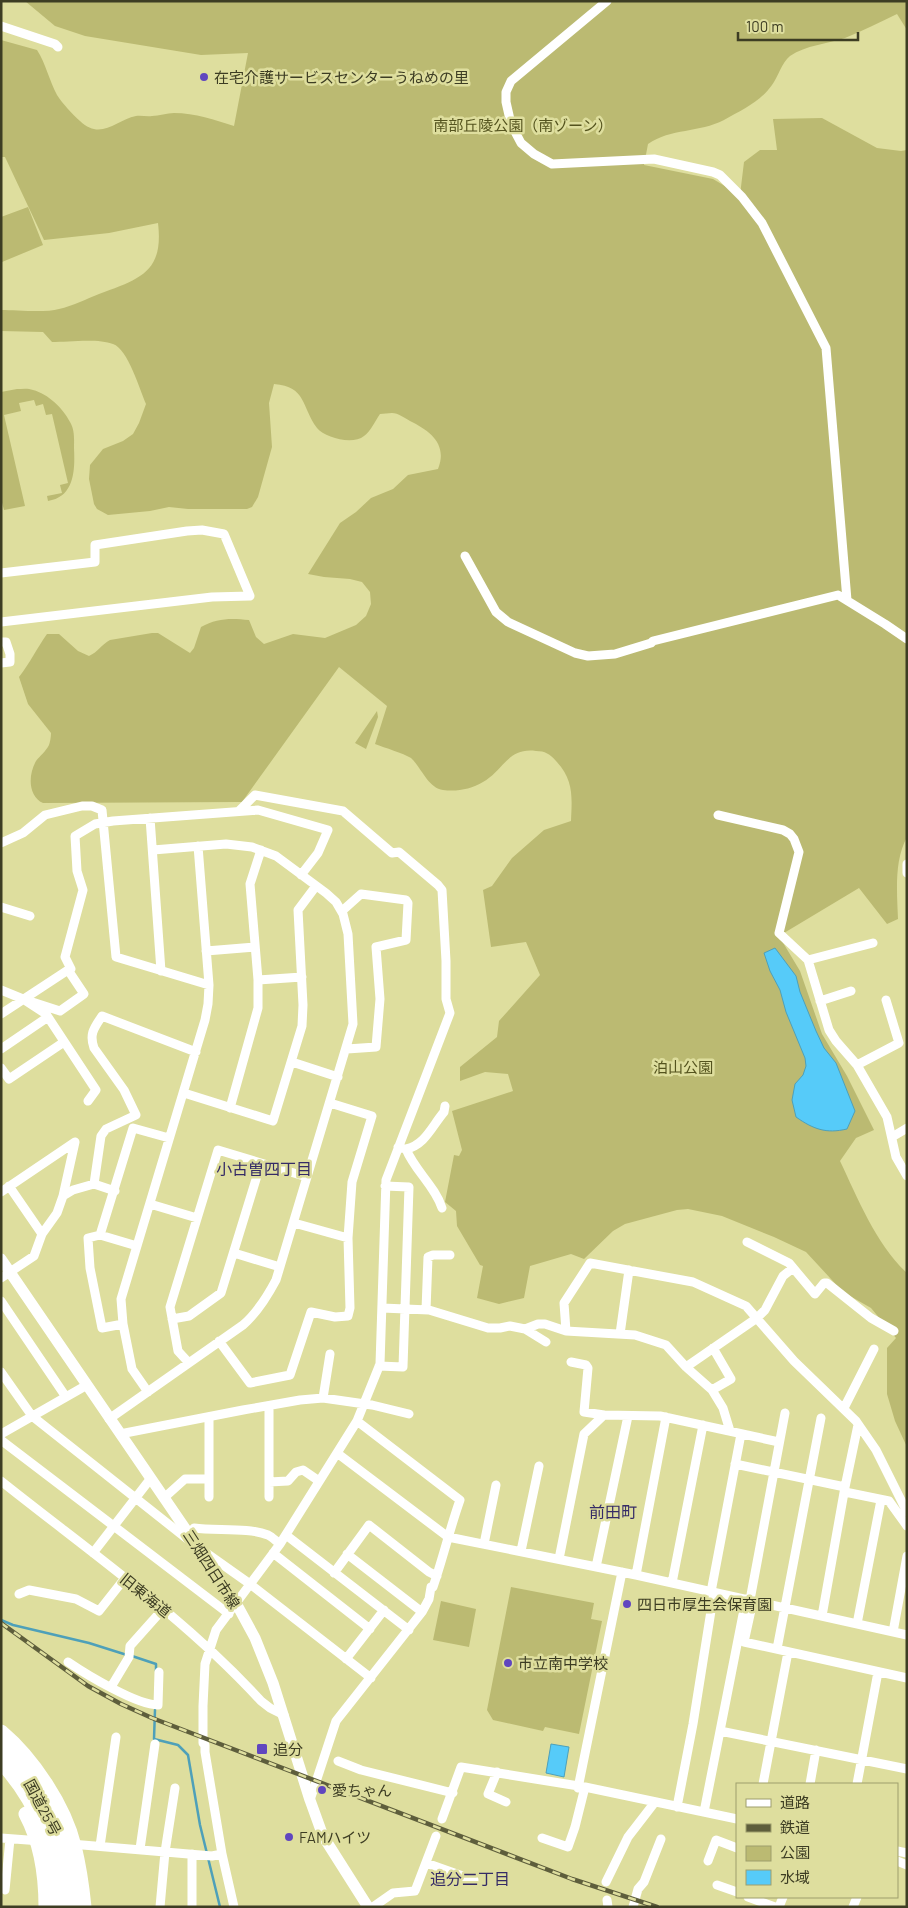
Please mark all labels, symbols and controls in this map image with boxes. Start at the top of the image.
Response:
scale bar [738,10,858,42]
text: 100 m [746,17,784,35]
place label: 在宅介護サービスセンターうねめの里 [214,68,469,86]
marker: 在宅介護サービスセンターうねめの里 [198,71,210,83]
park label: 南部丘陵公園（南ゾーン） [433,116,613,134]
park label: 泊山公園 [653,1058,713,1076]
district label: 小古曽四丁目 [216,1159,312,1178]
district label: 前田町 [589,1502,637,1521]
street label: 三畑四日市線 [180,1526,244,1612]
street label: 旧東海道 [117,1569,175,1621]
place label: 四日市厚生会保育園 [637,1595,772,1613]
marker: 四日市厚生会保育園 [621,1598,633,1610]
place label: 市立南中学校 [518,1654,608,1672]
marker: 市立南中学校 [502,1657,514,1669]
place label: 追分 [273,1740,303,1758]
marker: 追分 [255,1742,269,1756]
street label: 国道25号 [21,1776,65,1838]
place label: 愛ちゃん [332,1781,392,1799]
legend [736,1783,898,1898]
marker: 愛ちゃん [316,1784,328,1796]
text: 道路 [780,1793,810,1811]
text: 鉄道 [780,1818,810,1836]
place label: FAMハイツ [299,1828,371,1846]
marker: FAMハイツ [283,1831,295,1843]
text: 公園 [780,1843,810,1861]
text: 水域 [780,1868,810,1886]
district label: 追分二丁目 [430,1869,510,1888]

